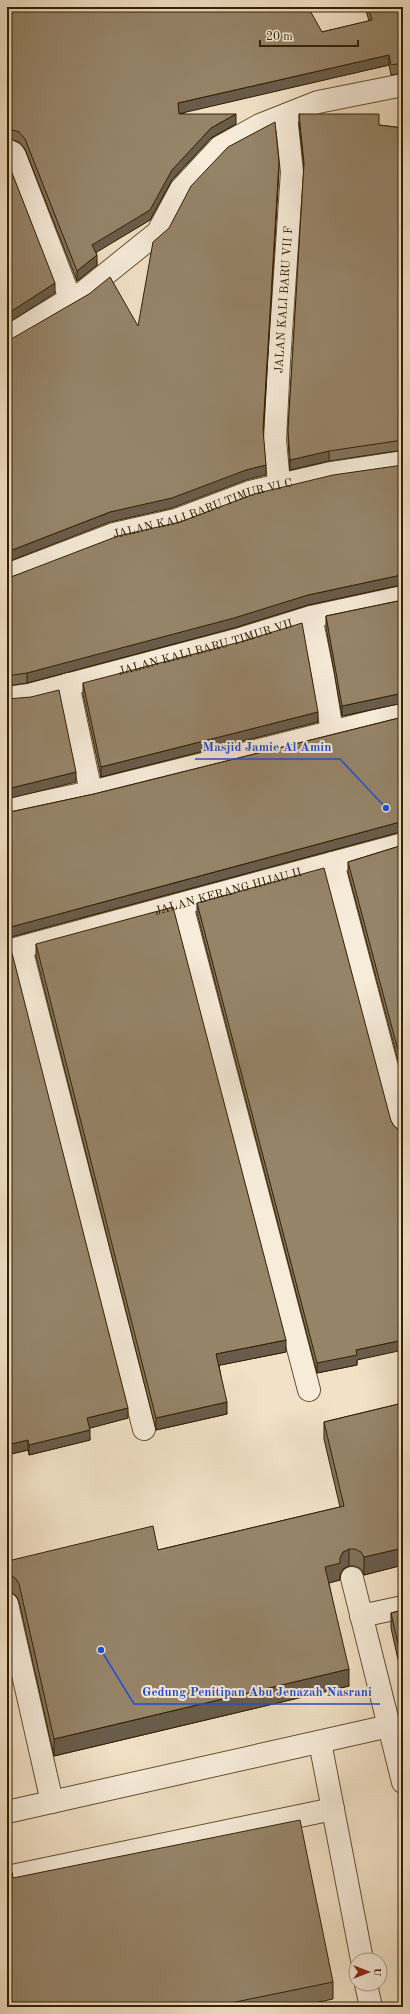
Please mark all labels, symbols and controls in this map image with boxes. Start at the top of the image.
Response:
scale bar [260,22,358,48]
text: 20 m [266,31,293,43]
street label: JALAN KALI BARU VII F [273,226,295,373]
street label: JALAN KALI BARU TIMUR VI C [112,477,294,541]
street label: JALAN KALI BARU TIMUR VII [117,618,295,678]
callout: Masjid Jamie Al Amin [195,734,340,759]
text: Masjid Jamie Al Amin [203,741,331,754]
street label: JALAN KERANG HIJAU II [154,867,303,918]
callout: Gedung Penitipan Abu Jenazah Nasrani [134,1679,380,1704]
text: Gedung Penitipan Abu Jenazah Nasrani [142,1686,372,1699]
north arrow [348,1952,388,1992]
text: U [371,1968,382,1977]

